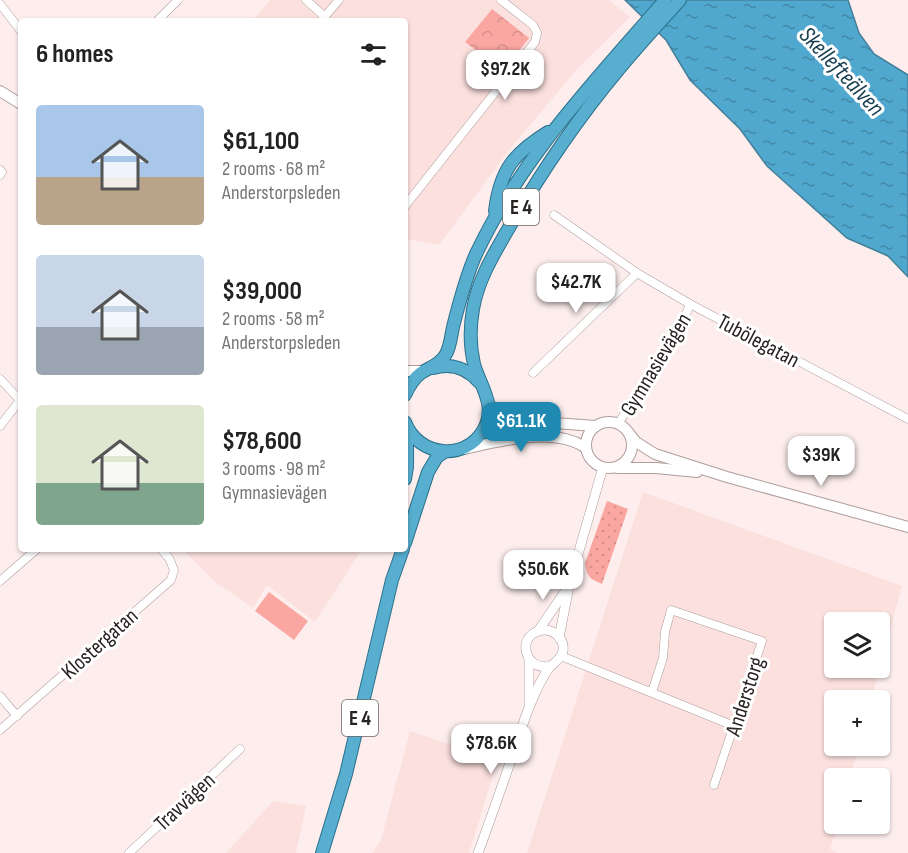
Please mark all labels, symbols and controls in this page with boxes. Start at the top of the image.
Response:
water label: Skellefteälven [793,21,890,122]
icon: filters [357,38,390,71]
text: 6 homes [36,39,114,70]
pin: $97.2K [456,50,554,101]
text: $97.2K [480,57,530,81]
text: $61,100 [222,126,299,157]
icon: home [84,129,156,201]
text: 2 rooms · 68 m² [222,157,326,181]
text: Anderstorpsleden [222,181,341,205]
road number: E 4 [503,189,539,225]
pin: $42.7K [527,263,625,314]
text: $42.7K [551,270,601,294]
text: $39,000 [222,276,302,307]
icon: home [84,279,156,351]
text: 2 rooms · 58 m² [222,307,325,331]
street label: Gymnasievägen [615,308,698,421]
street label: Tubölegatan [713,308,804,374]
text: Anderstorpsleden [222,331,341,355]
pin: $61.1K [472,402,570,453]
text: $61.1K [496,409,546,433]
text: $78,600 [222,426,302,457]
icon: home [84,429,156,501]
pin: $39K [785,436,857,487]
text: $39K [802,443,840,467]
text: 3 rooms · 98 m² [222,457,326,481]
text: Gymnasievägen [222,481,327,505]
pin: $50.6K [494,550,592,601]
text: $50.6K [517,557,569,581]
street label: Klostergatan [56,603,144,685]
map controls [824,612,890,834]
button: layers [824,612,890,678]
street label: Anderstorg [720,653,771,740]
button: + [824,690,890,756]
road number: E 4 [342,700,378,736]
pin: $78.6K [442,724,540,775]
text: $78.6K [465,731,517,755]
street label: Travvägen [149,767,221,837]
button: − [824,768,890,834]

